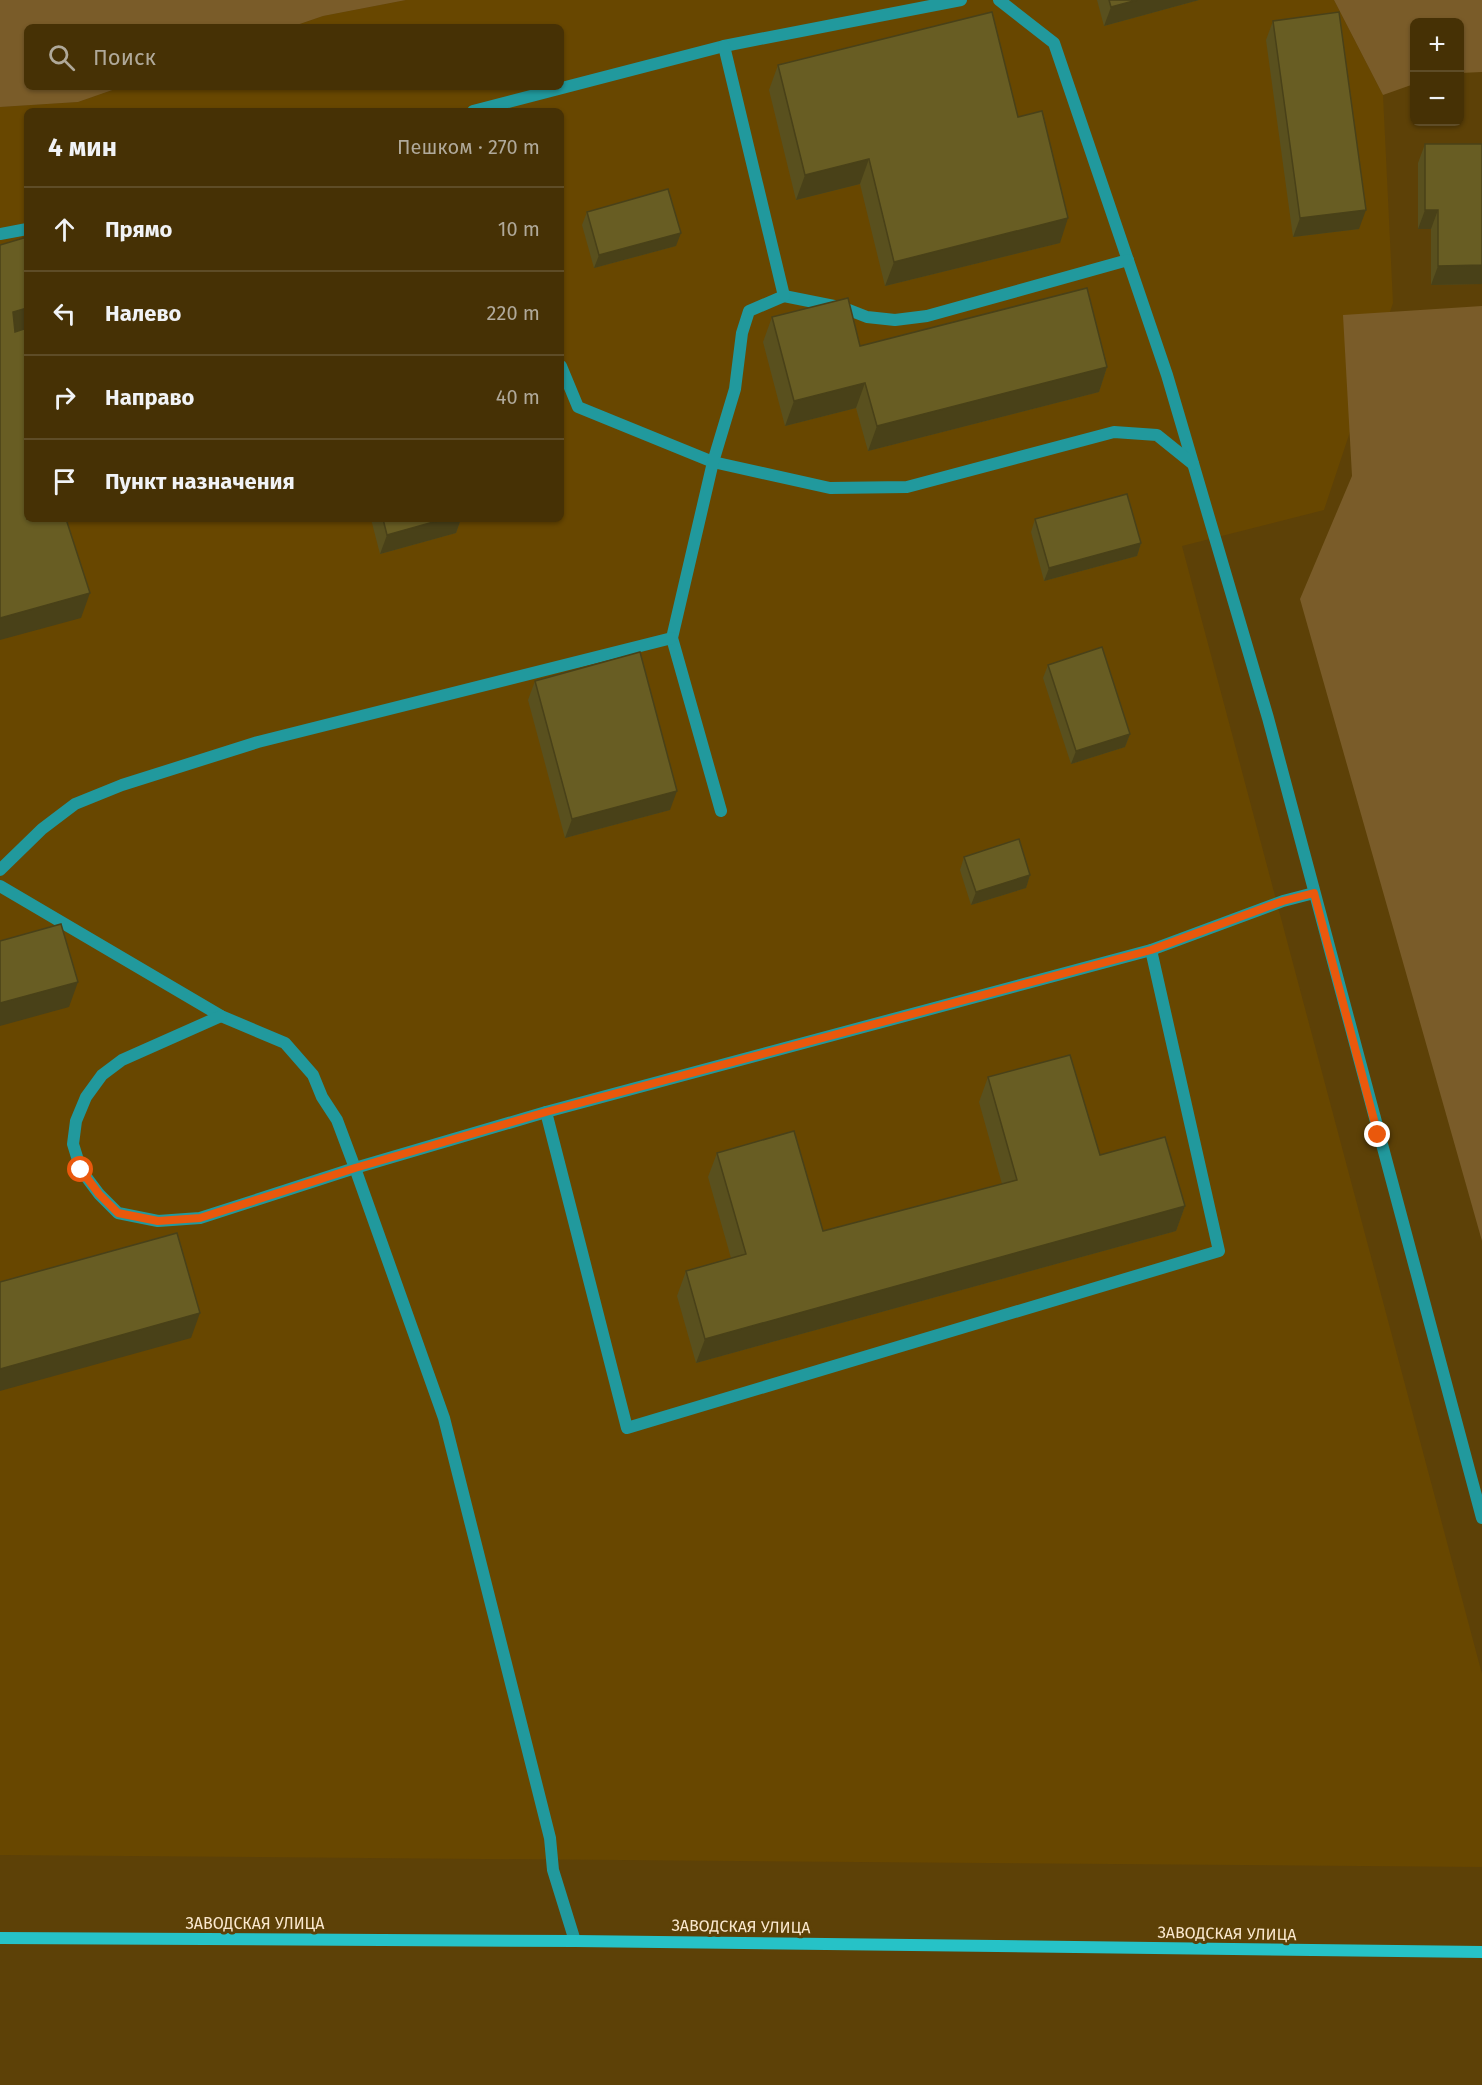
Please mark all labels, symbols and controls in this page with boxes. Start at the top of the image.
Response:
map controls [1410,18,1464,126]
button: + [1410,18,1464,72]
search box [24,24,564,90]
icon: search [45,41,78,74]
text: Поиск [93,44,156,71]
button: − [1410,72,1464,126]
text: 4 мин [48,132,117,163]
text: Пешком · 270 m [397,135,540,159]
icon: ahead [48,213,81,246]
text: Прямо [105,216,172,243]
text: 10 m [498,217,540,241]
icon: left [48,297,81,330]
text: Налево [105,300,181,327]
text: 220 m [487,301,540,325]
icon: right [48,381,81,414]
text: Направо [105,384,194,411]
text: 40 m [496,385,540,409]
icon: arrive [48,465,81,498]
text: Пункт назначения [105,468,295,495]
route end [1364,1121,1390,1147]
route start [67,1156,93,1182]
street label: ЗАВОДСКАЯ УЛИЦА [186,1914,325,1933]
street label: ЗАВОДСКАЯ УЛИЦА [671,1916,811,1937]
street label: ЗАВОДСКАЯ УЛИЦА [1157,1923,1297,1944]

